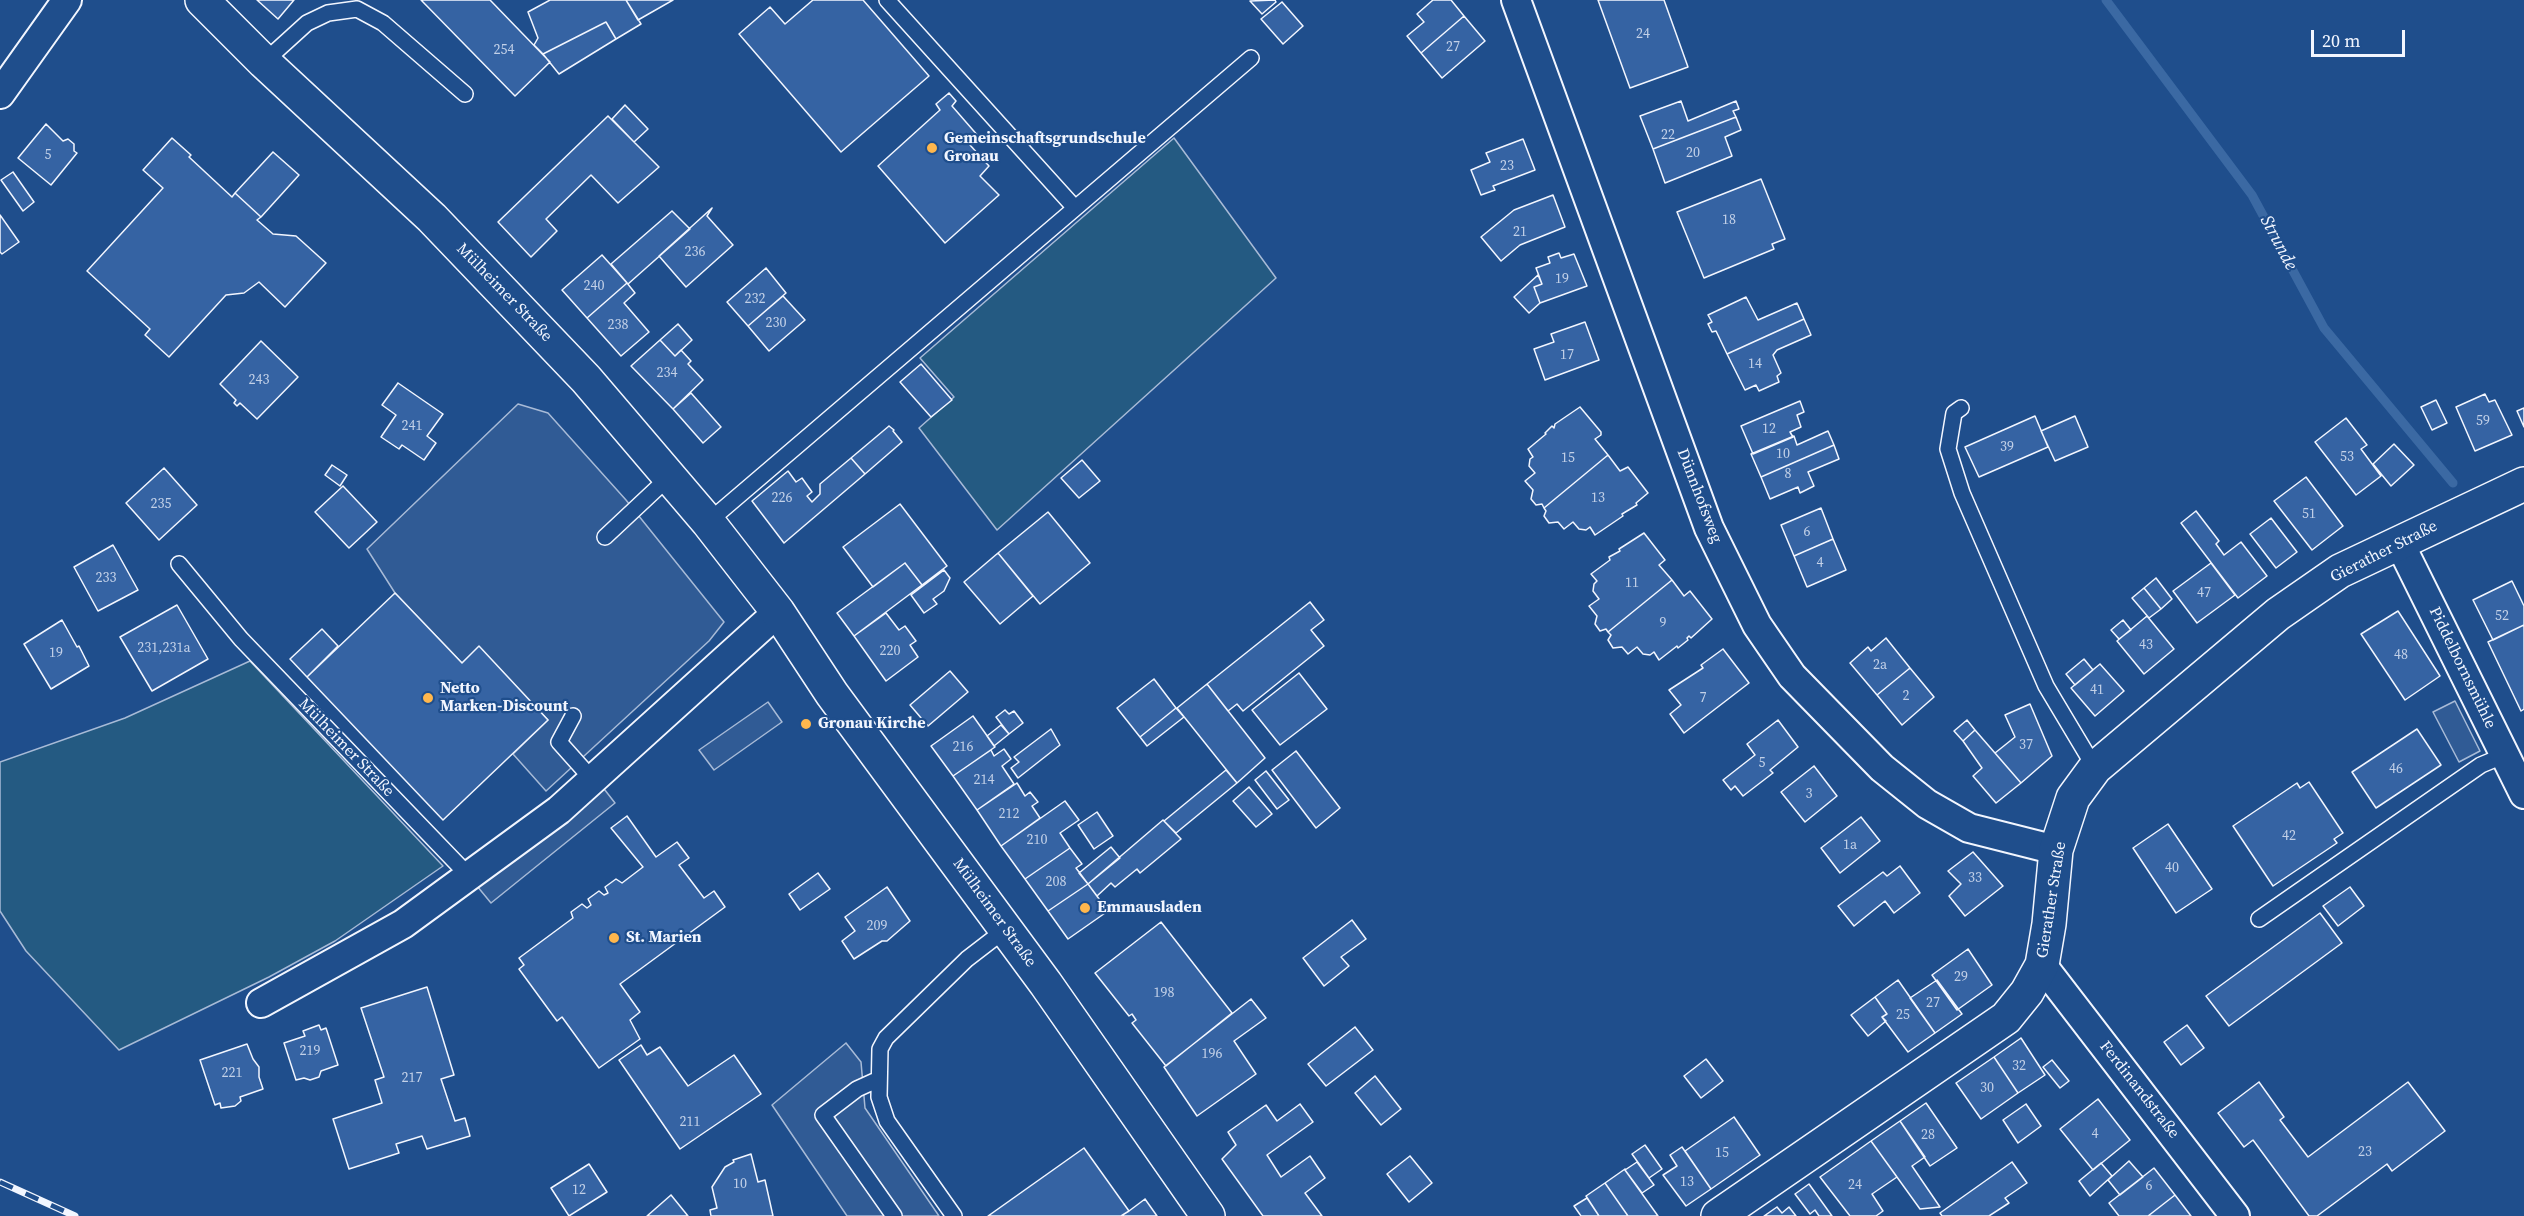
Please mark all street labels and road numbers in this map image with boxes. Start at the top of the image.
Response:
street label: Mülheimer Straße [452,240,556,346]
street label: Dünnhofsweg [1672,446,1726,546]
street label: Gierather Straße [2327,517,2441,587]
street label: Piddelbornsmühle [2424,604,2500,732]
street label: Mülheimer Straße [294,695,398,801]
street label: Gierather Straße [2033,840,2071,960]
street label: Mülheimer Straße [948,855,1040,971]
street label: Ferdinandstraße [2095,1037,2183,1143]

